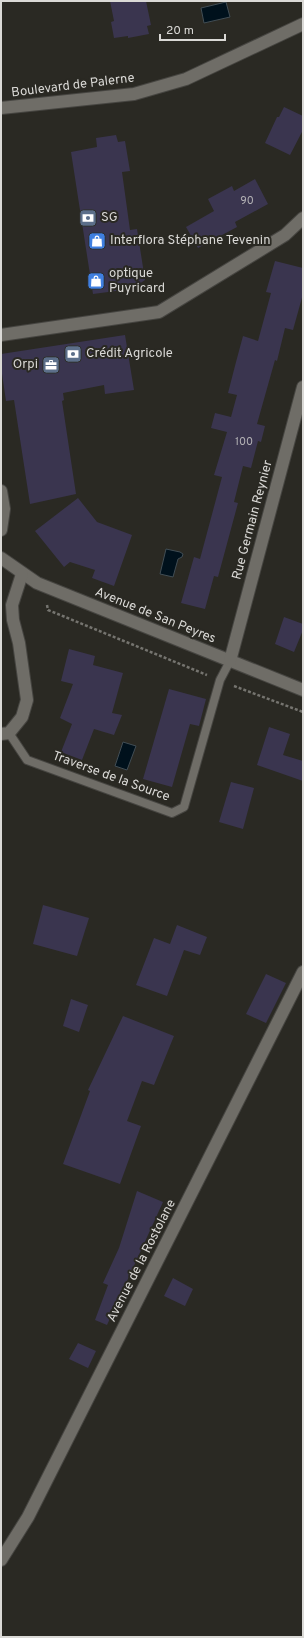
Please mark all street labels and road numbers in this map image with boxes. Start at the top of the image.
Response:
street label: Boulevard de Palerne [10,71,136,101]
street label: Rue Germain Reynier [229,458,277,582]
street label: Avenue de San Peyres [92,584,218,648]
street label: Traverse de la Source [50,748,172,806]
street label: Avenue de la Rostolane [104,1197,180,1325]

